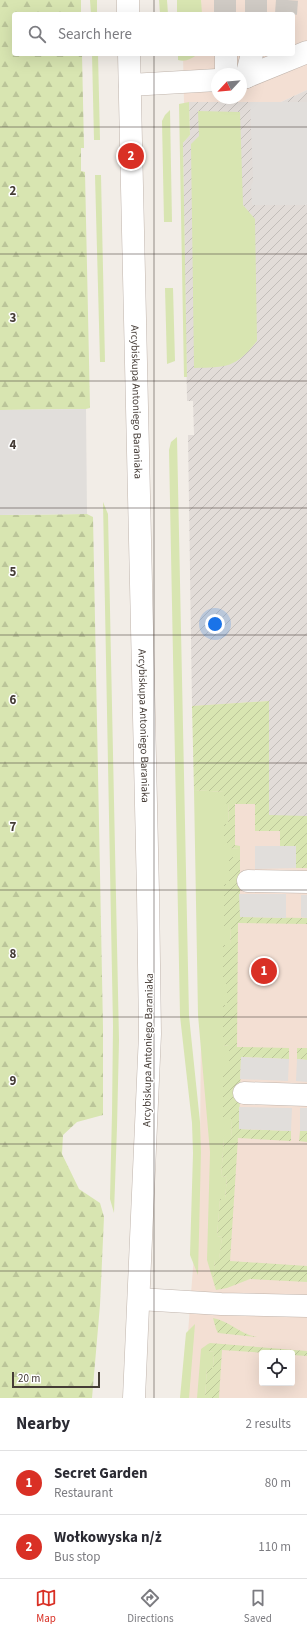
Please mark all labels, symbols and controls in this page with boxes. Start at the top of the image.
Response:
search box [12,12,295,56]
icon: search [26,23,48,45]
text: Search here [58,24,132,45]
north arrow [211,68,247,104]
pin: 2 [118,141,144,171]
text: 2 [10,182,17,200]
text: 3 [10,309,17,327]
street label: Arcybiskupa Antoniego Baraniaka [128,325,146,479]
text: 4 [10,436,17,454]
text: 5 [10,563,17,581]
your location [205,614,225,634]
street label: Arcybiskupa Antoniego Baraniaka [135,649,153,803]
text: 6 [10,691,17,709]
text: 7 [10,818,17,836]
text: 8 [10,945,17,963]
pin: 1 [251,956,277,986]
street label: Arcybiskupa Antoniego Baraniaka [139,973,157,1127]
text: 9 [10,1072,17,1090]
map controls [259,1350,295,1386]
button: locate [259,1350,295,1386]
scale bar [12,1370,100,1389]
text: 20 m [18,1371,40,1386]
text: Nearby [16,1412,70,1436]
text: 2 results [246,1415,291,1433]
text: Secret Garden [54,1463,148,1484]
text: 1 [26,1474,32,1492]
text: 80 m [265,1474,291,1492]
text: Restaurant [54,1484,113,1502]
text: Wołkowyska n/ż [54,1527,162,1548]
text: 2 [26,1538,32,1556]
text: 110 m [258,1538,291,1556]
text: Bus stop [54,1548,100,1566]
tab: Map [35,1587,57,1626]
tab: Directions [127,1587,174,1626]
tab: Saved [244,1587,272,1626]

